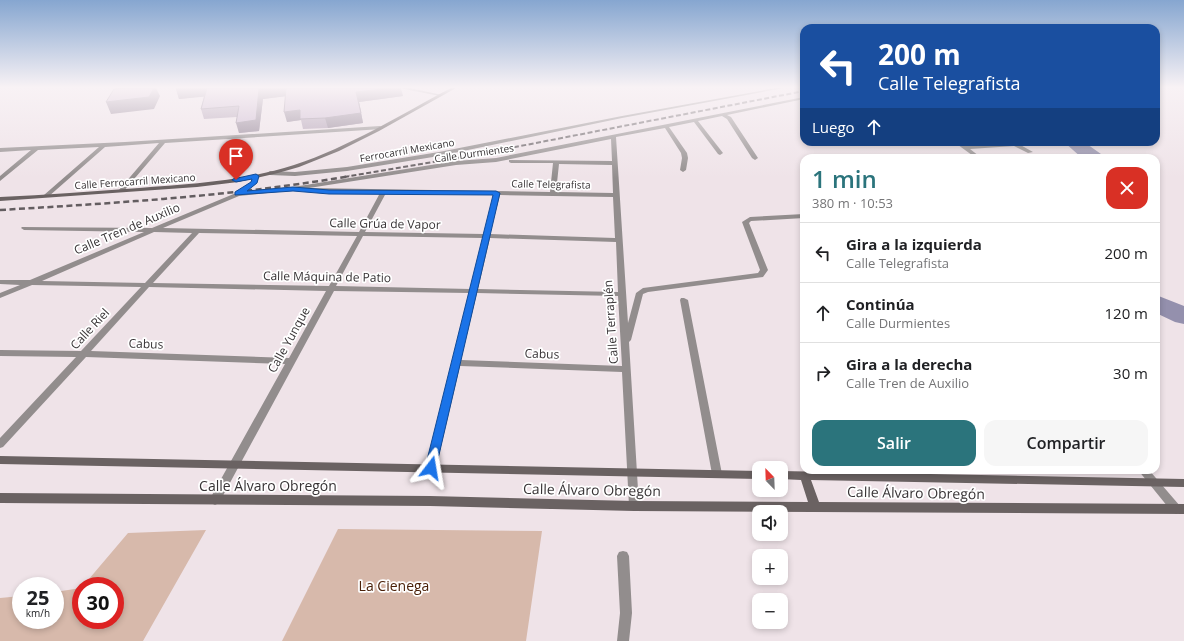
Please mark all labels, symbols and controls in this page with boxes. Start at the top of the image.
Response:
text: 200 m [878,35,961,73]
icon: left [812,40,864,92]
text: Calle Telegrafista [878,71,1021,95]
icon: ahead [863,116,885,138]
text: Luego [812,117,855,137]
street label: Ferrocarril Mexicano [359,135,455,165]
pin [219,139,253,180]
street label: Calle Durmientes [433,140,515,166]
icon: arrive [225,145,247,167]
text: 1 min [812,162,877,195]
button: close [1106,167,1148,209]
street label: Calle Ferrocarril Mexicano [74,170,196,192]
street label: Calle Telegrafista [511,176,591,192]
text: 380 m · 10:53 [812,194,893,212]
street label: Calle Tren de Auxilio [71,199,182,259]
street label: Calle Grúa de Vapor [329,214,441,233]
text: Gira a la izquierda [846,234,982,254]
icon: left [812,242,834,264]
text: 200 m [1104,243,1148,263]
text: Calle Telegrafista [846,254,949,272]
street label: Calle Máquina de Patio [263,267,391,286]
street label: Calle Terraplén [599,279,622,365]
text: Continúa [846,294,915,314]
icon: ahead [812,302,834,324]
street label: Calle Yunque [263,303,314,376]
text: 120 m [1104,303,1148,323]
street label: Calle Riel [66,304,113,353]
text: Calle Durmientes [846,314,950,332]
street label: Cabus [128,334,164,353]
street label: Cabus [524,344,560,363]
text: Gira a la derecha [846,354,972,374]
icon: right [812,362,834,384]
text: 30 m [1113,363,1148,383]
text: Calle Tren de Auxilio [846,374,969,392]
button: Salir [812,420,976,466]
button: Compartir [984,420,1148,466]
position arrow [410,447,452,489]
north arrow [752,461,788,497]
map controls [752,461,788,629]
street label: Calle Álvaro Obregón [199,476,337,495]
street label: Calle Álvaro Obregón [523,479,661,500]
street label: Calle Álvaro Obregón [847,482,985,503]
button: sound [752,505,788,541]
button: + [752,549,788,585]
park label: La Cienega [359,576,429,595]
speed limit sign: 30 [72,577,124,629]
text: 25 [27,584,49,611]
button: − [752,593,788,629]
text: km/h [26,606,50,620]

